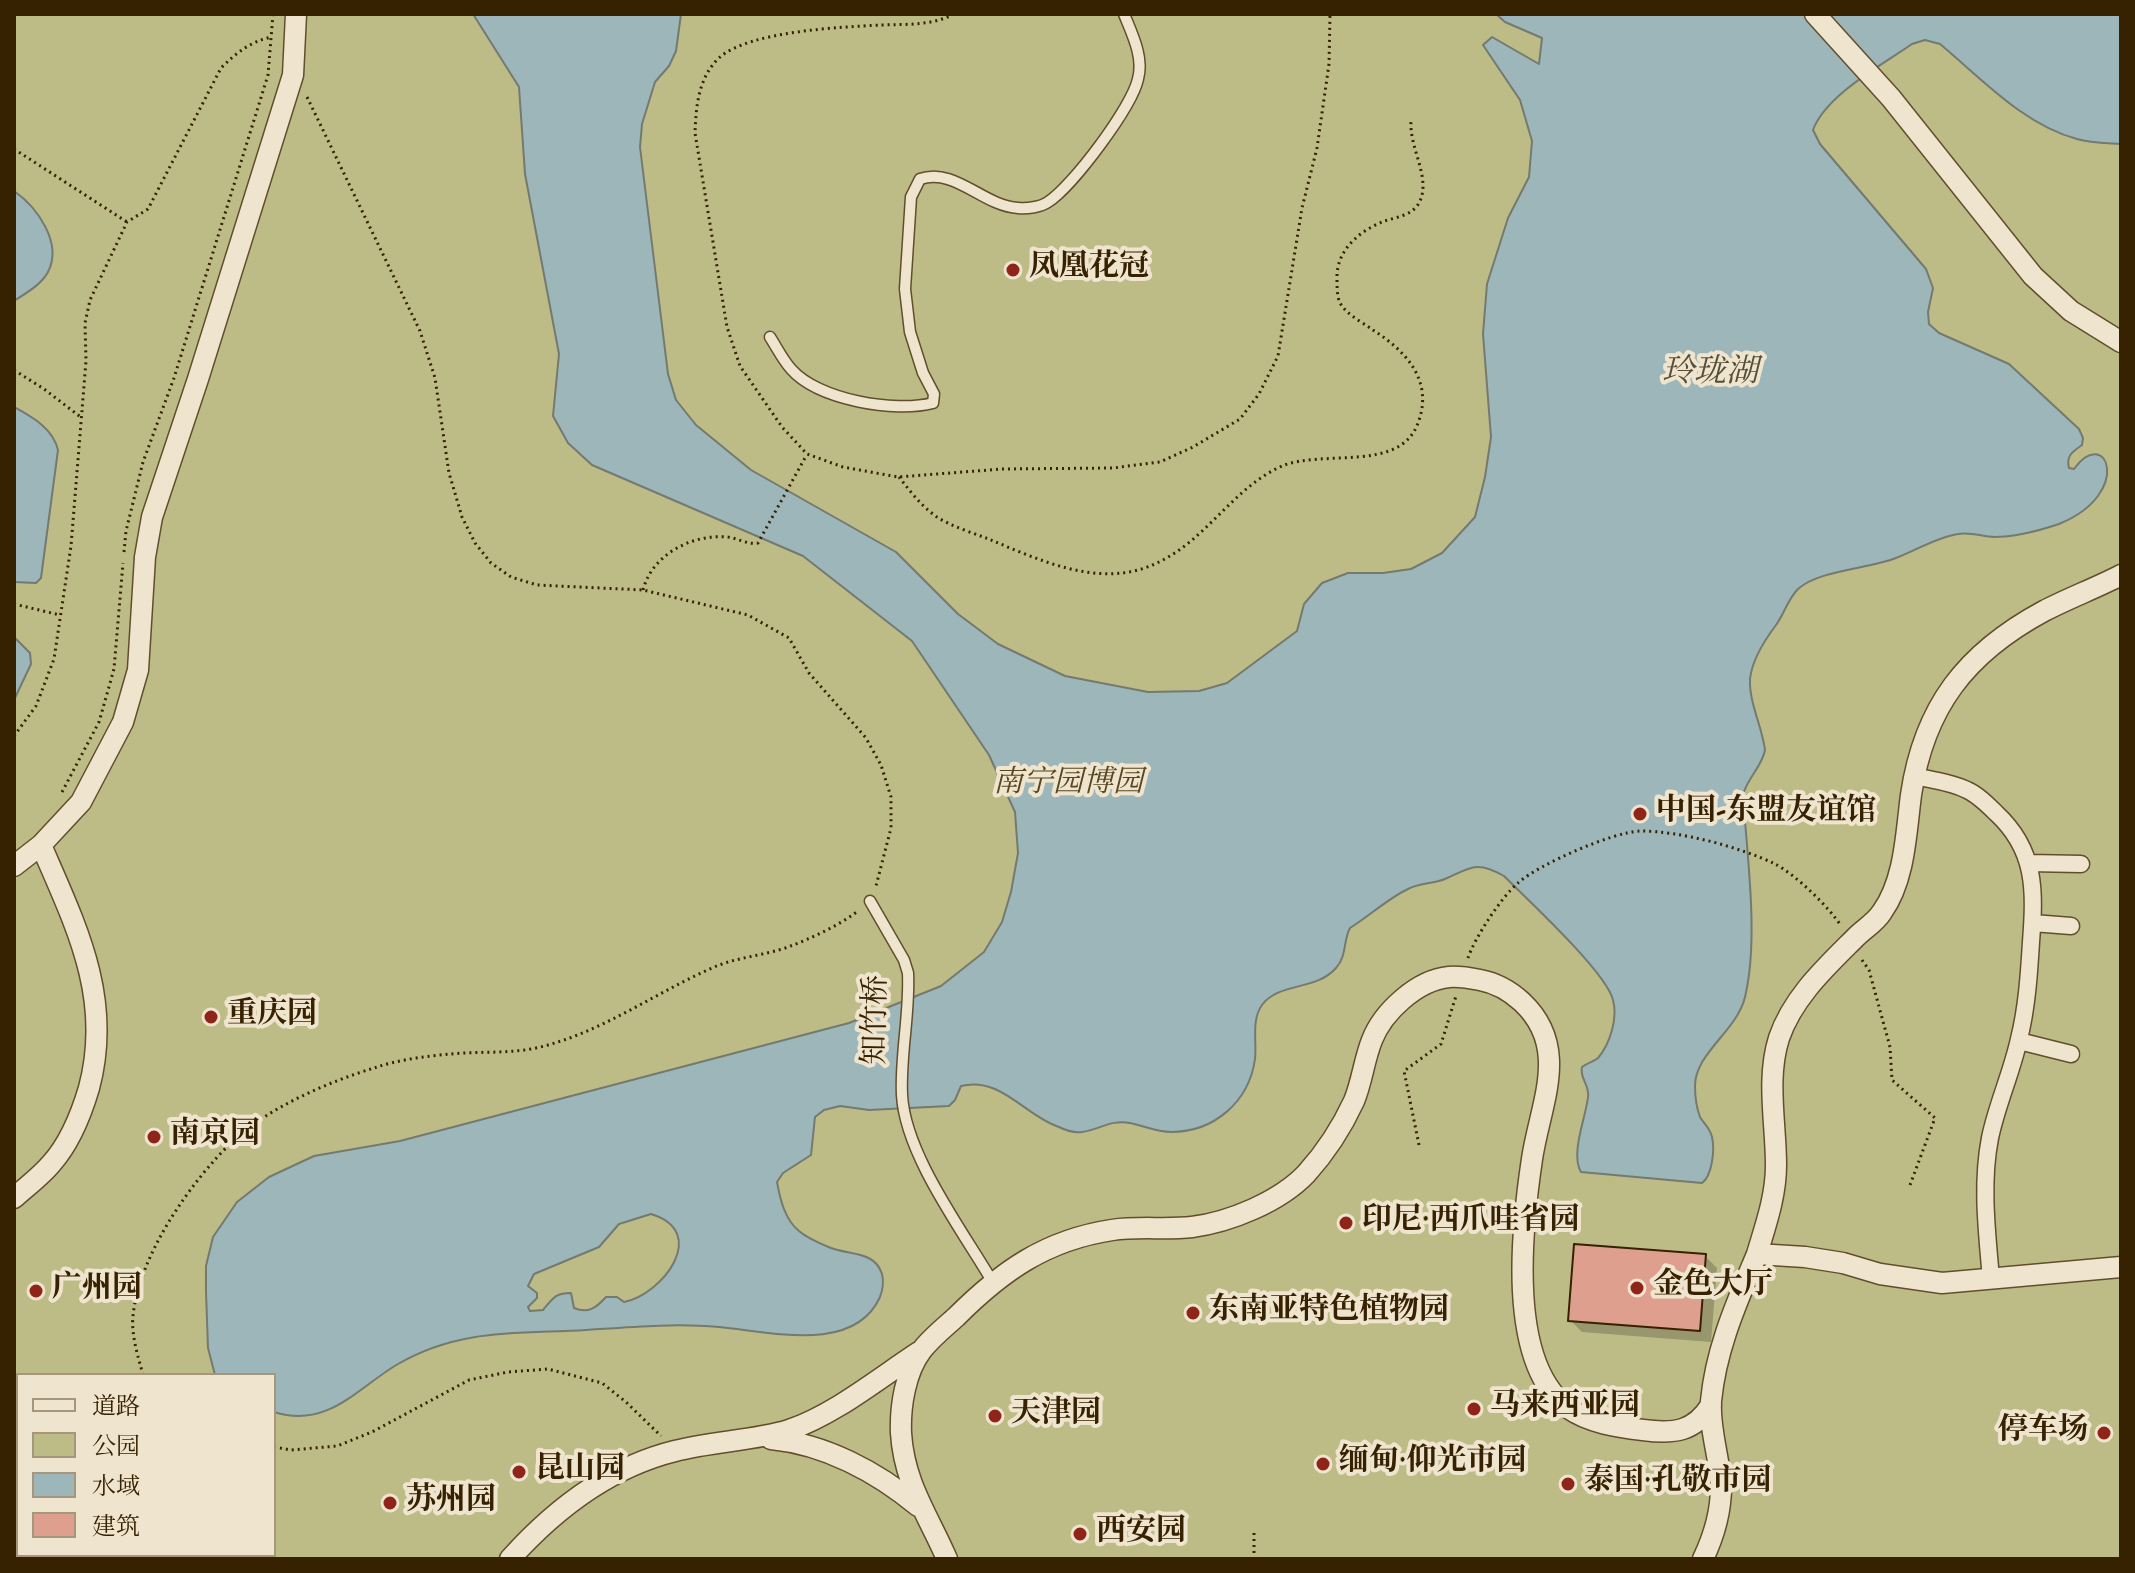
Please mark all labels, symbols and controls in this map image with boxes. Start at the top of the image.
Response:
place label: 凤凰花冠 [1029,252,1149,288]
marker: 凤凰花冠 [1004,261,1022,279]
water label: 玲珑湖 [1662,357,1758,395]
park label: 南宁园博园 [993,768,1143,804]
place label: 中国-东盟友谊馆 [1656,796,1876,832]
marker: 中国-东盟友谊馆 [1631,805,1649,823]
street label: 知竹桥 [860,975,898,1065]
place label: 重庆园 [227,999,317,1035]
marker: 重庆园 [202,1008,220,1026]
place label: 南京园 [170,1119,260,1155]
marker: 南京园 [145,1128,163,1146]
place label: 印尼·西爪哇省园 [1362,1205,1580,1241]
marker: 印尼·西爪哇省园 [1337,1214,1355,1232]
place label: 金色大厅 [1653,1270,1773,1306]
place label: 广州园 [52,1273,142,1309]
marker: 金色大厅 [1628,1279,1646,1297]
marker: 广州园 [27,1282,45,1300]
place label: 东南亚特色植物园 [1209,1295,1449,1331]
marker: 东南亚特色植物园 [1184,1304,1202,1322]
legend [16,1373,276,1557]
text: 道路 [92,1391,140,1425]
place label: 马来西亚园 [1490,1391,1640,1427]
place label: 天津园 [1011,1398,1101,1434]
marker: 马来西亚园 [1465,1400,1483,1418]
marker: 天津园 [986,1407,1004,1425]
place label: 停车场 [1998,1415,2088,1451]
marker: 停车场 [2095,1424,2113,1442]
text: 公园 [92,1431,140,1465]
place label: 缅甸·仰光市园 [1339,1446,1527,1482]
place label: 昆山园 [535,1454,625,1490]
marker: 缅甸·仰光市园 [1314,1455,1332,1473]
marker: 昆山园 [510,1463,528,1481]
place label: 泰国·孔敬市园 [1584,1466,1772,1502]
text: 水域 [92,1471,140,1505]
marker: 泰国·孔敬市园 [1559,1475,1577,1493]
place label: 苏州园 [406,1485,496,1521]
marker: 苏州园 [381,1494,399,1512]
text: 建筑 [92,1511,140,1545]
place label: 西安园 [1096,1516,1186,1552]
marker: 西安园 [1071,1525,1089,1543]

